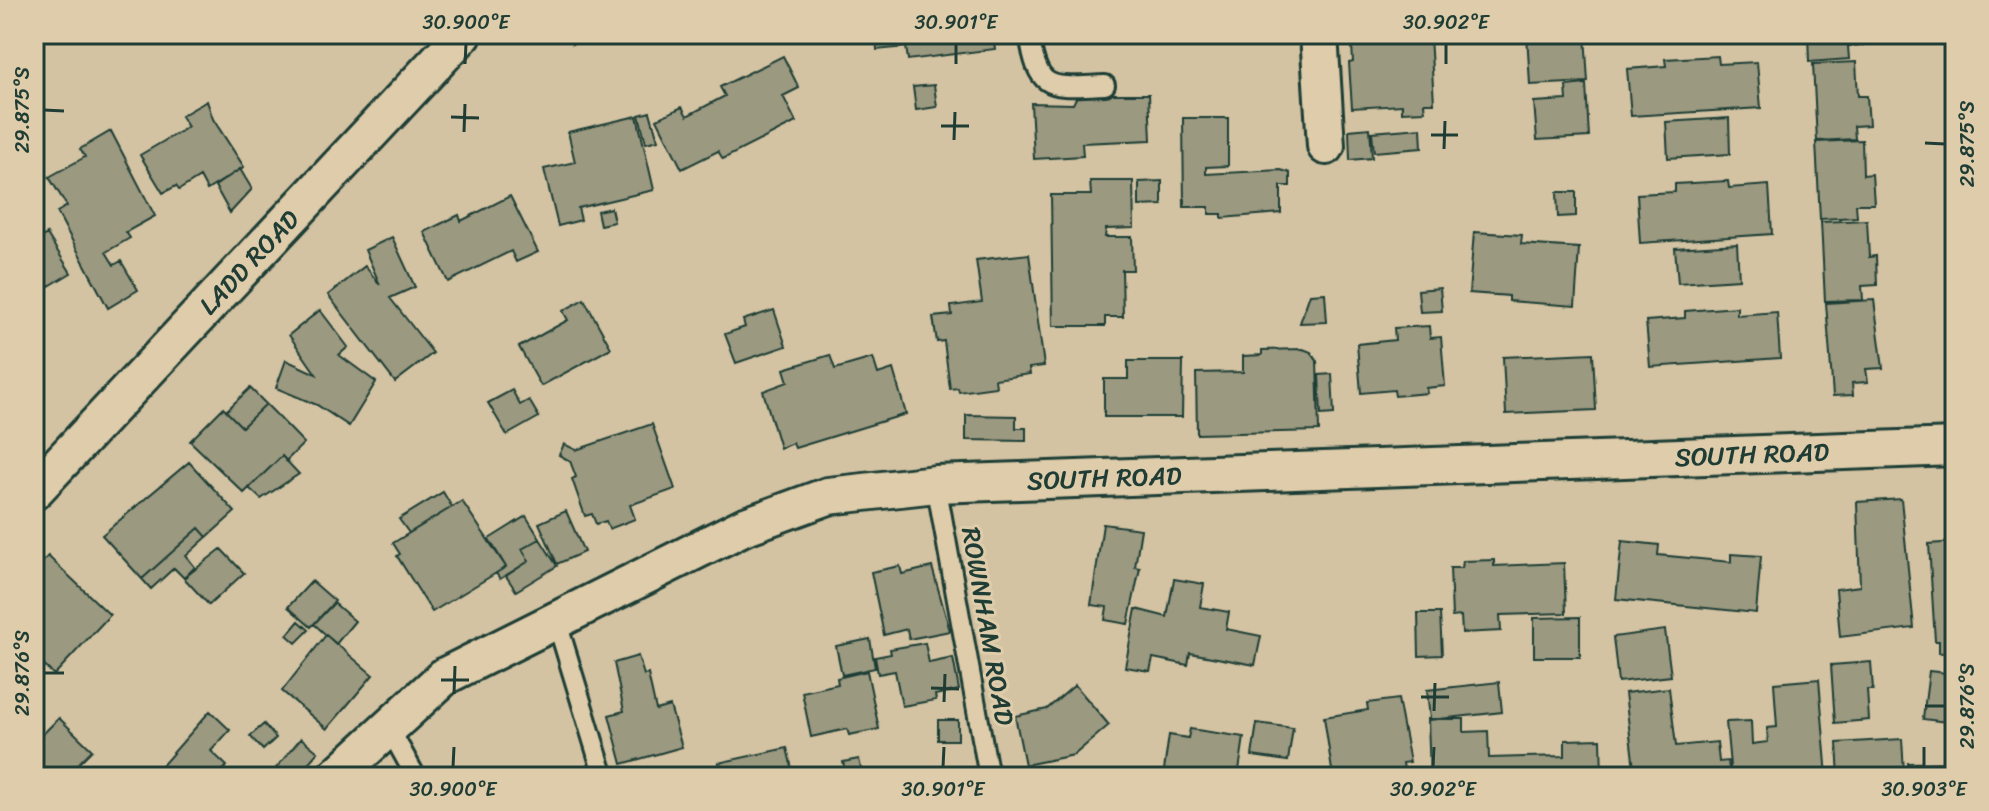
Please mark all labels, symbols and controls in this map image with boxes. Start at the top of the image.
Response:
text: 30.900°E [423,5,511,40]
text: 30.901°E [915,5,999,40]
text: 30.902°E [1403,5,1491,40]
text: 29.875°S [5,66,40,153]
text: 29.875°S [1950,100,1985,187]
street label: LADD ROAD [187,198,311,326]
street label: SOUTH ROAD [1674,429,1830,480]
street label: SOUTH ROAD [1026,452,1183,504]
street label: ROWNHAM ROAD [948,523,1028,729]
text: 29.876°S [5,630,40,716]
text: 29.876°S [1950,663,1985,749]
text: 30.900°E [410,772,498,807]
text: 30.901°E [902,772,986,807]
text: 30.902°E [1390,772,1478,807]
text: 30.903°E [1881,772,1969,807]

